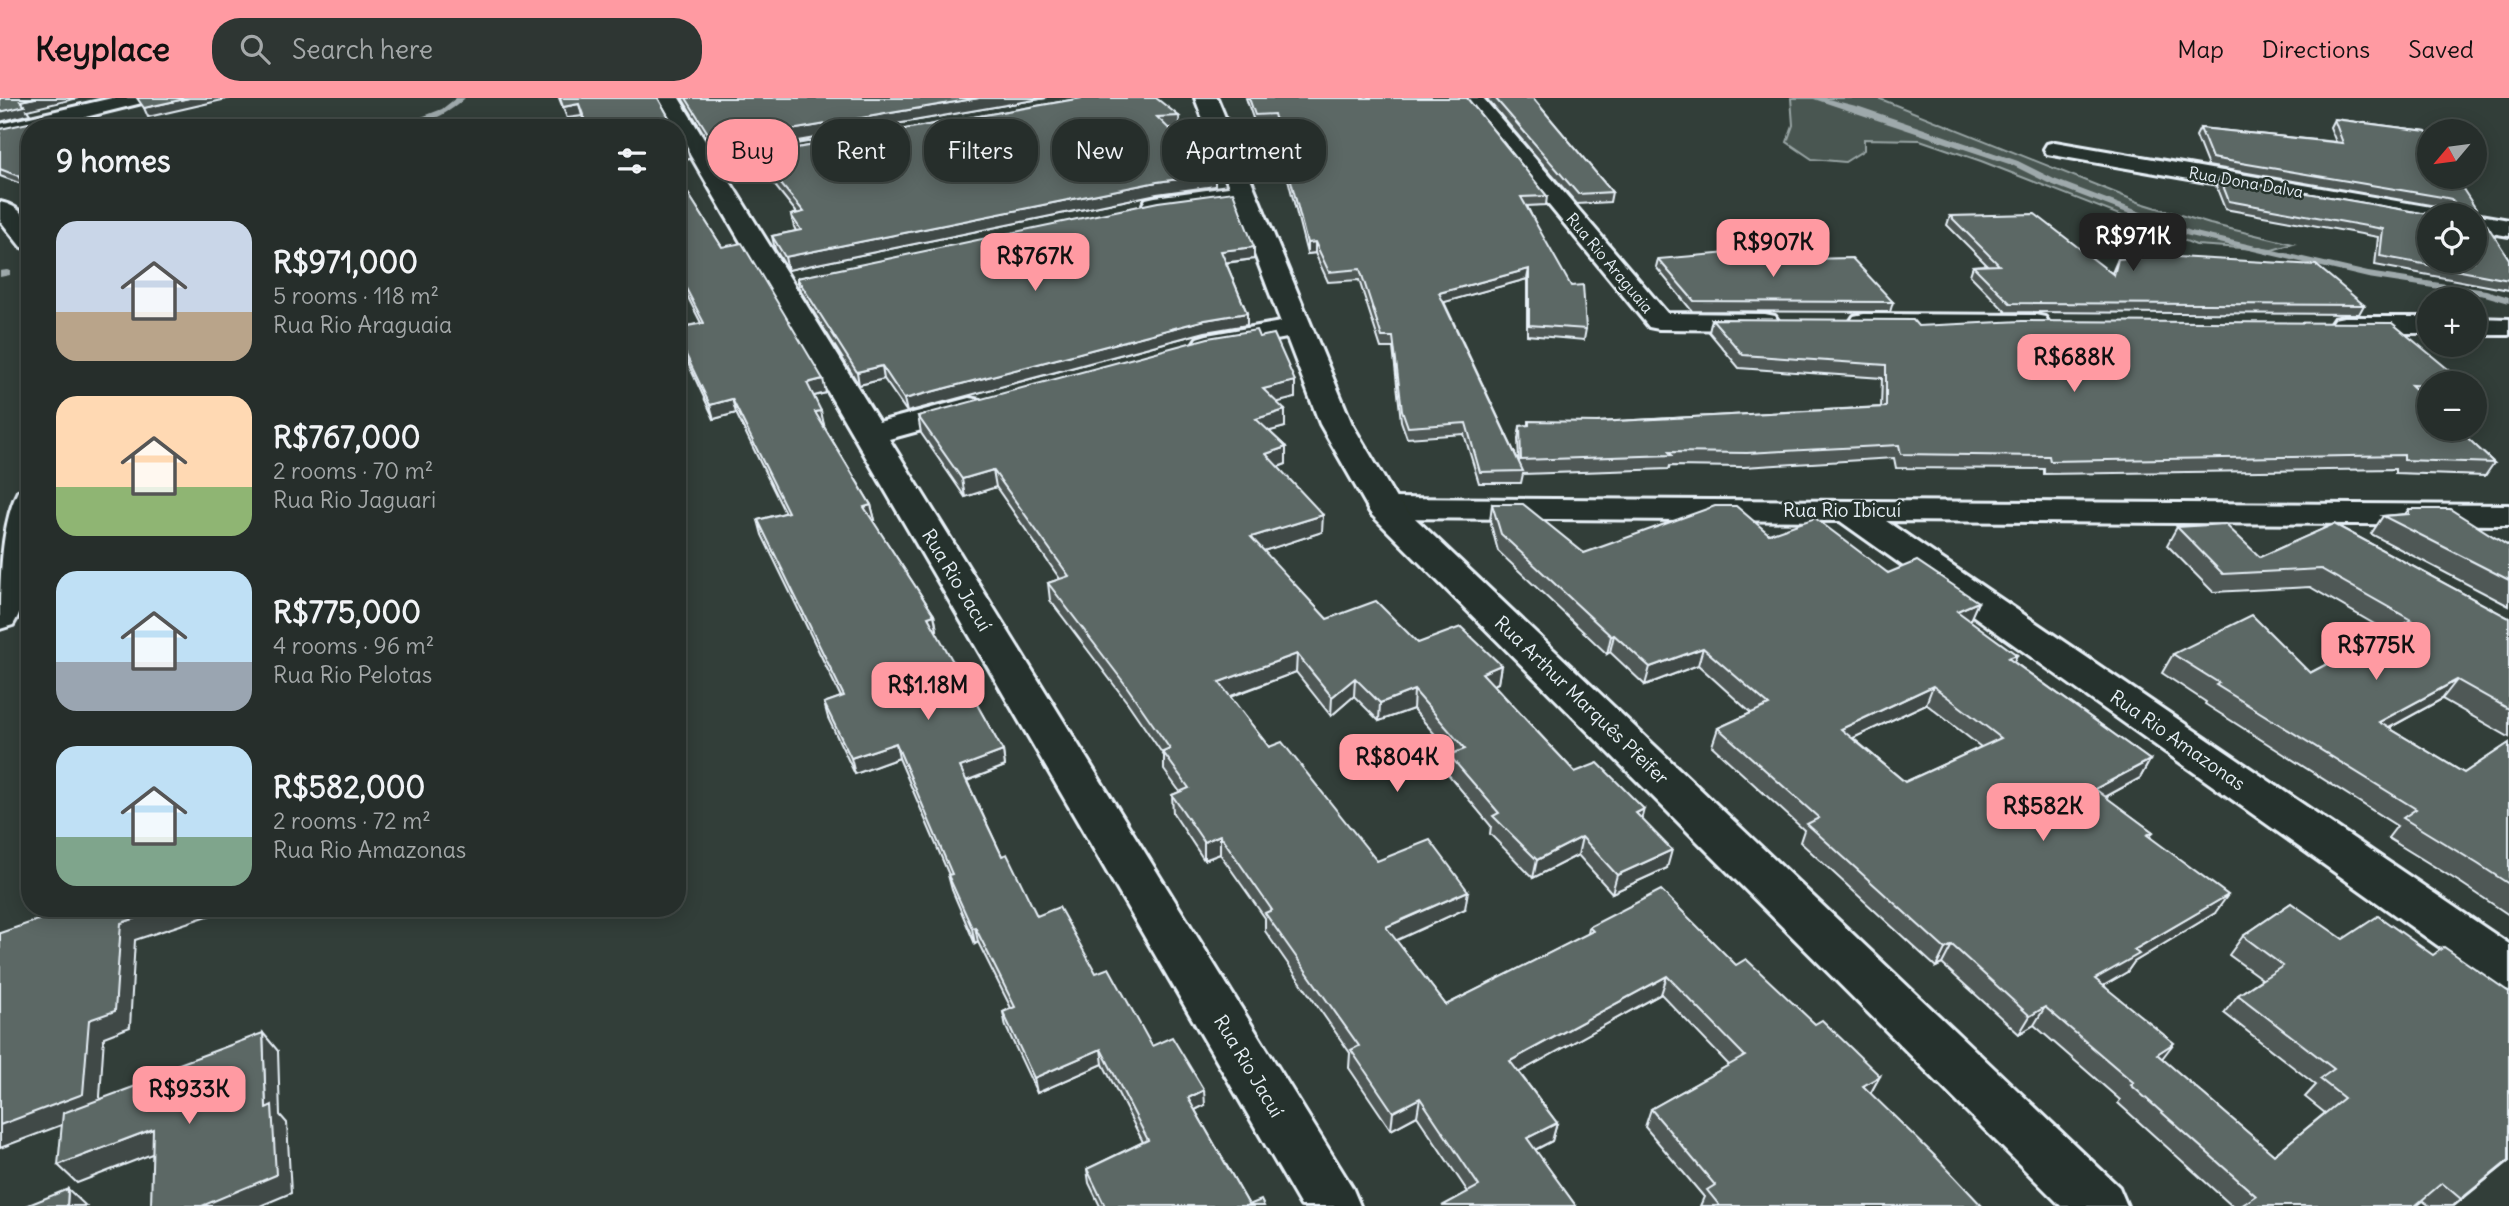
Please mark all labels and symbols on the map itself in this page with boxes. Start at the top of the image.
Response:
north arrow [2417,119,2487,189]
street label: Rua Dona Dalva [2187,162,2305,202]
street label: Rua Rio Araguaia [1562,209,1658,317]
pin: R$971K [2076,214,2190,273]
pin: R$907K [1716,220,1830,279]
pin: R$767K [978,234,1092,293]
pin: R$688K [2017,334,2131,394]
street label: Rua Rio Ibicuí [1783,498,1901,522]
street label: Rua Rio Jacuí [917,524,997,636]
street label: Rua Arthur Marquês Pfeifer [1490,610,1674,790]
pin: R$775K [2319,622,2433,682]
pin: R$1.18M [863,662,993,722]
street label: Rua Rio Amazonas [2106,684,2250,796]
pin: R$804K [1340,734,1454,794]
pin: R$582K [1986,784,2100,843]
street label: Rua Rio Jacuí [1209,1010,1289,1122]
pin: R$933K [132,1066,246,1126]

